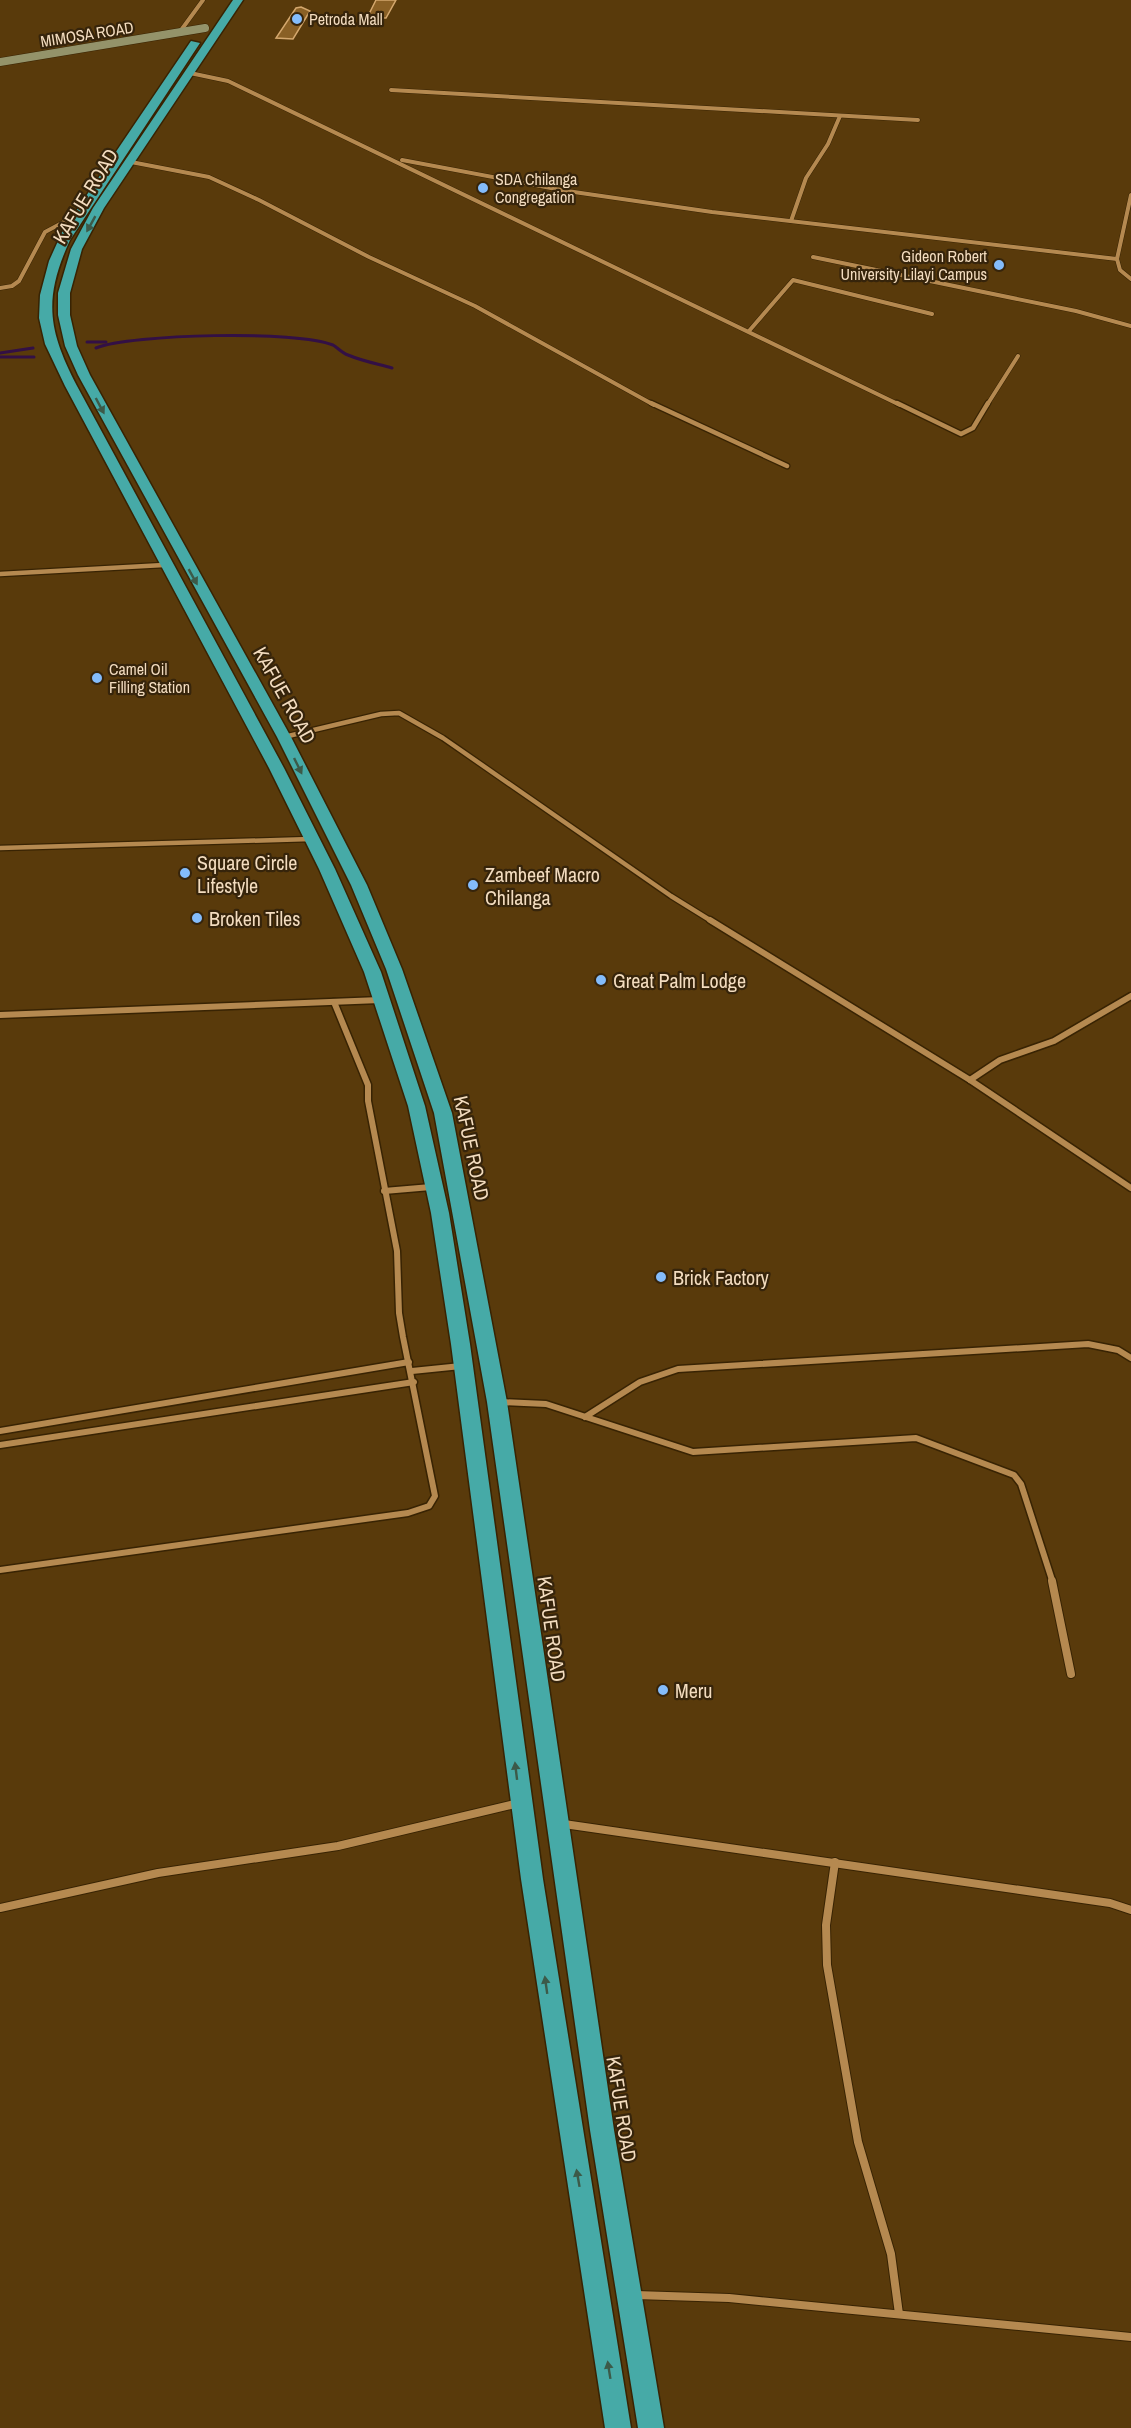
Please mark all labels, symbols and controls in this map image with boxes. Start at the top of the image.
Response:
place label: Petroda Mall [309,8,383,30]
marker: Petroda Mall [290,12,304,26]
street label: MIMOSA ROAD [39,16,135,52]
street label: KAFUE ROAD [46,143,124,249]
place label: SDA Chilanga Congregation [495,168,578,208]
marker: SDA Chilanga Congregation [476,181,490,195]
one-way arrow [85,216,96,232]
place label: Gideon Robert University Lilayi Campus [840,245,987,285]
marker: Gideon Robert University Lilayi Campus [992,258,1006,272]
one-way arrow [95,398,105,415]
one-way arrow [188,569,199,585]
street label: KAFUE ROAD [247,642,323,748]
place label: Camel Oil Filling Station [109,658,190,698]
marker: Camel Oil Filling Station [90,671,104,685]
one-way arrow [293,758,303,775]
place label: Square Circle Lifestyle [197,849,297,899]
place label: Zambeef Macro Chilanga [485,861,600,911]
marker: Square Circle Lifestyle [178,866,192,880]
marker: Zambeef Macro Chilanga [466,878,480,892]
place label: Broken Tiles [209,905,300,932]
marker: Broken Tiles [190,911,204,925]
place label: Great Palm Lodge [613,967,746,994]
marker: Great Palm Lodge [594,973,608,987]
street label: KAFUE ROAD [448,1093,496,1203]
place label: Brick Factory [673,1264,770,1291]
marker: Brick Factory [654,1270,668,1284]
street label: KAFUE ROAD [531,1574,573,1684]
place label: Meru [675,1677,712,1704]
marker: Meru [656,1683,670,1697]
one-way arrow [512,1762,521,1781]
one-way arrow [542,1976,551,1995]
street label: KAFUE ROAD [600,2054,644,2164]
one-way arrow [573,2168,582,2187]
one-way arrow [604,2361,613,2380]

